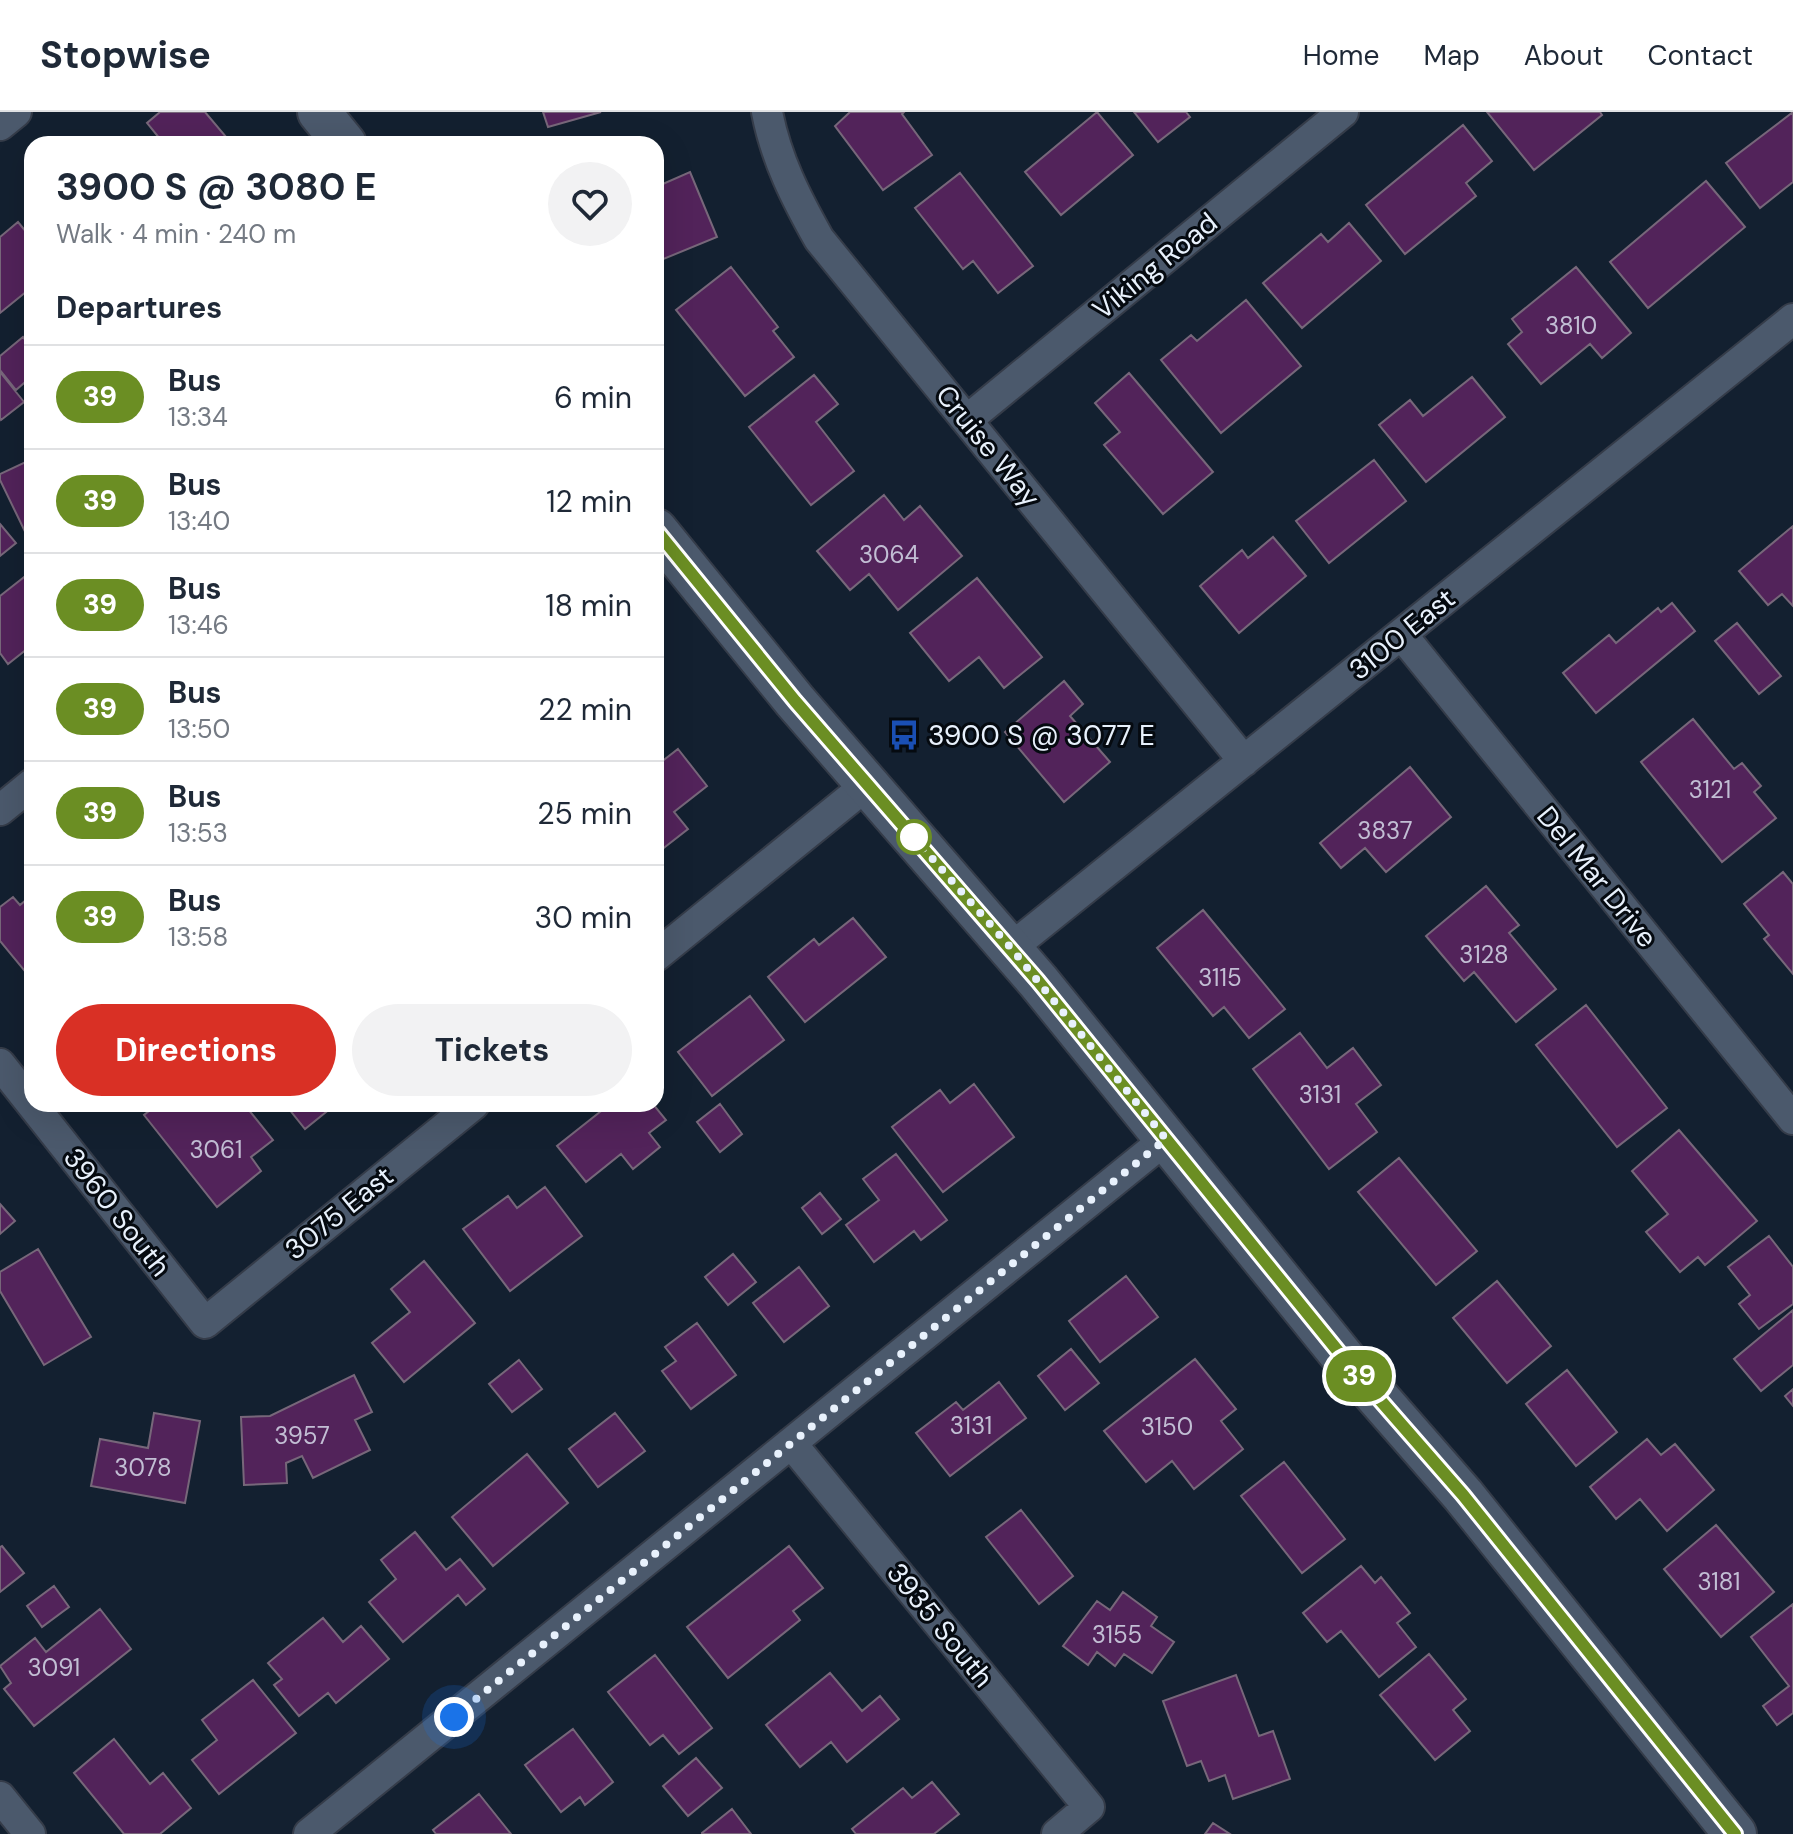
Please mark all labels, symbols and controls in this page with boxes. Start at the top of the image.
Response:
text: Stopwise [40,30,211,80]
text: Home [1303,37,1379,74]
text: Map [1423,37,1480,74]
text: About [1524,37,1603,74]
text: Contact [1647,37,1753,74]
text: 3900 S @ 3080 E [56,162,377,212]
button: heart [548,162,632,246]
street label: Viking Road [1085,204,1225,328]
text: Walk · 4 min · 240 m [56,217,296,251]
text: Departures [56,288,222,327]
house number: 3810 [1545,310,1597,341]
text: Bus [168,361,222,400]
street label: Cruise Way [927,377,1049,515]
text: 39 [83,378,117,415]
text: 6 min [554,378,632,417]
text: 13:34 [168,400,228,434]
text: Bus [168,465,222,504]
text: 39 [83,482,117,519]
text: 12 min [546,482,632,521]
text: 13:40 [168,504,230,538]
house number: 3064 [859,539,919,570]
text: Bus [168,569,222,608]
street label: 3100 East [1341,580,1463,688]
text: 39 [83,586,117,623]
text: 18 min [545,586,632,625]
text: 13:46 [168,608,229,642]
text: Bus [168,673,222,712]
text: 39 [83,690,117,727]
text: 22 min [538,690,632,729]
text: 13:50 [168,712,230,746]
place label: 3900 S @ 3077 E [928,717,1155,754]
bus stop icon: 3900 S @ 3077 E [887,718,921,752]
house number: 3121 [1689,774,1731,805]
text: Bus [168,777,222,816]
text: 39 [83,794,117,831]
text: 25 min [537,794,632,833]
street label: Del Mar Drive [1529,799,1665,955]
house number: 3837 [1357,815,1413,846]
text: 13:53 [168,816,228,850]
unlabelled marker [897,820,931,854]
text: Bus [168,881,222,920]
text: 39 [83,898,117,935]
text: 30 min [535,898,632,937]
text: 13:58 [168,920,228,954]
house number: 3128 [1459,939,1509,970]
house number: 3115 [1198,962,1242,993]
button: Directions [56,1004,336,1096]
button: Tickets [352,1004,632,1096]
house number: 3131 [1299,1079,1341,1110]
house number: 3061 [189,1134,243,1165]
street label: 3960 South [55,1140,179,1284]
street label: 3075 East [277,1158,401,1268]
line badge: 39 [1323,1350,1395,1402]
text: 39 [1342,1357,1376,1394]
house number: 3131 [950,1410,992,1441]
house number: 3150 [1141,1411,1193,1442]
house number: 3957 [274,1420,330,1451]
house number: 3078 [114,1452,172,1483]
street label: 3935 South [878,1555,1002,1695]
house number: 3181 [1698,1566,1740,1597]
house number: 3155 [1092,1619,1142,1650]
house number: 3091 [28,1652,80,1683]
your location [434,1697,474,1737]

